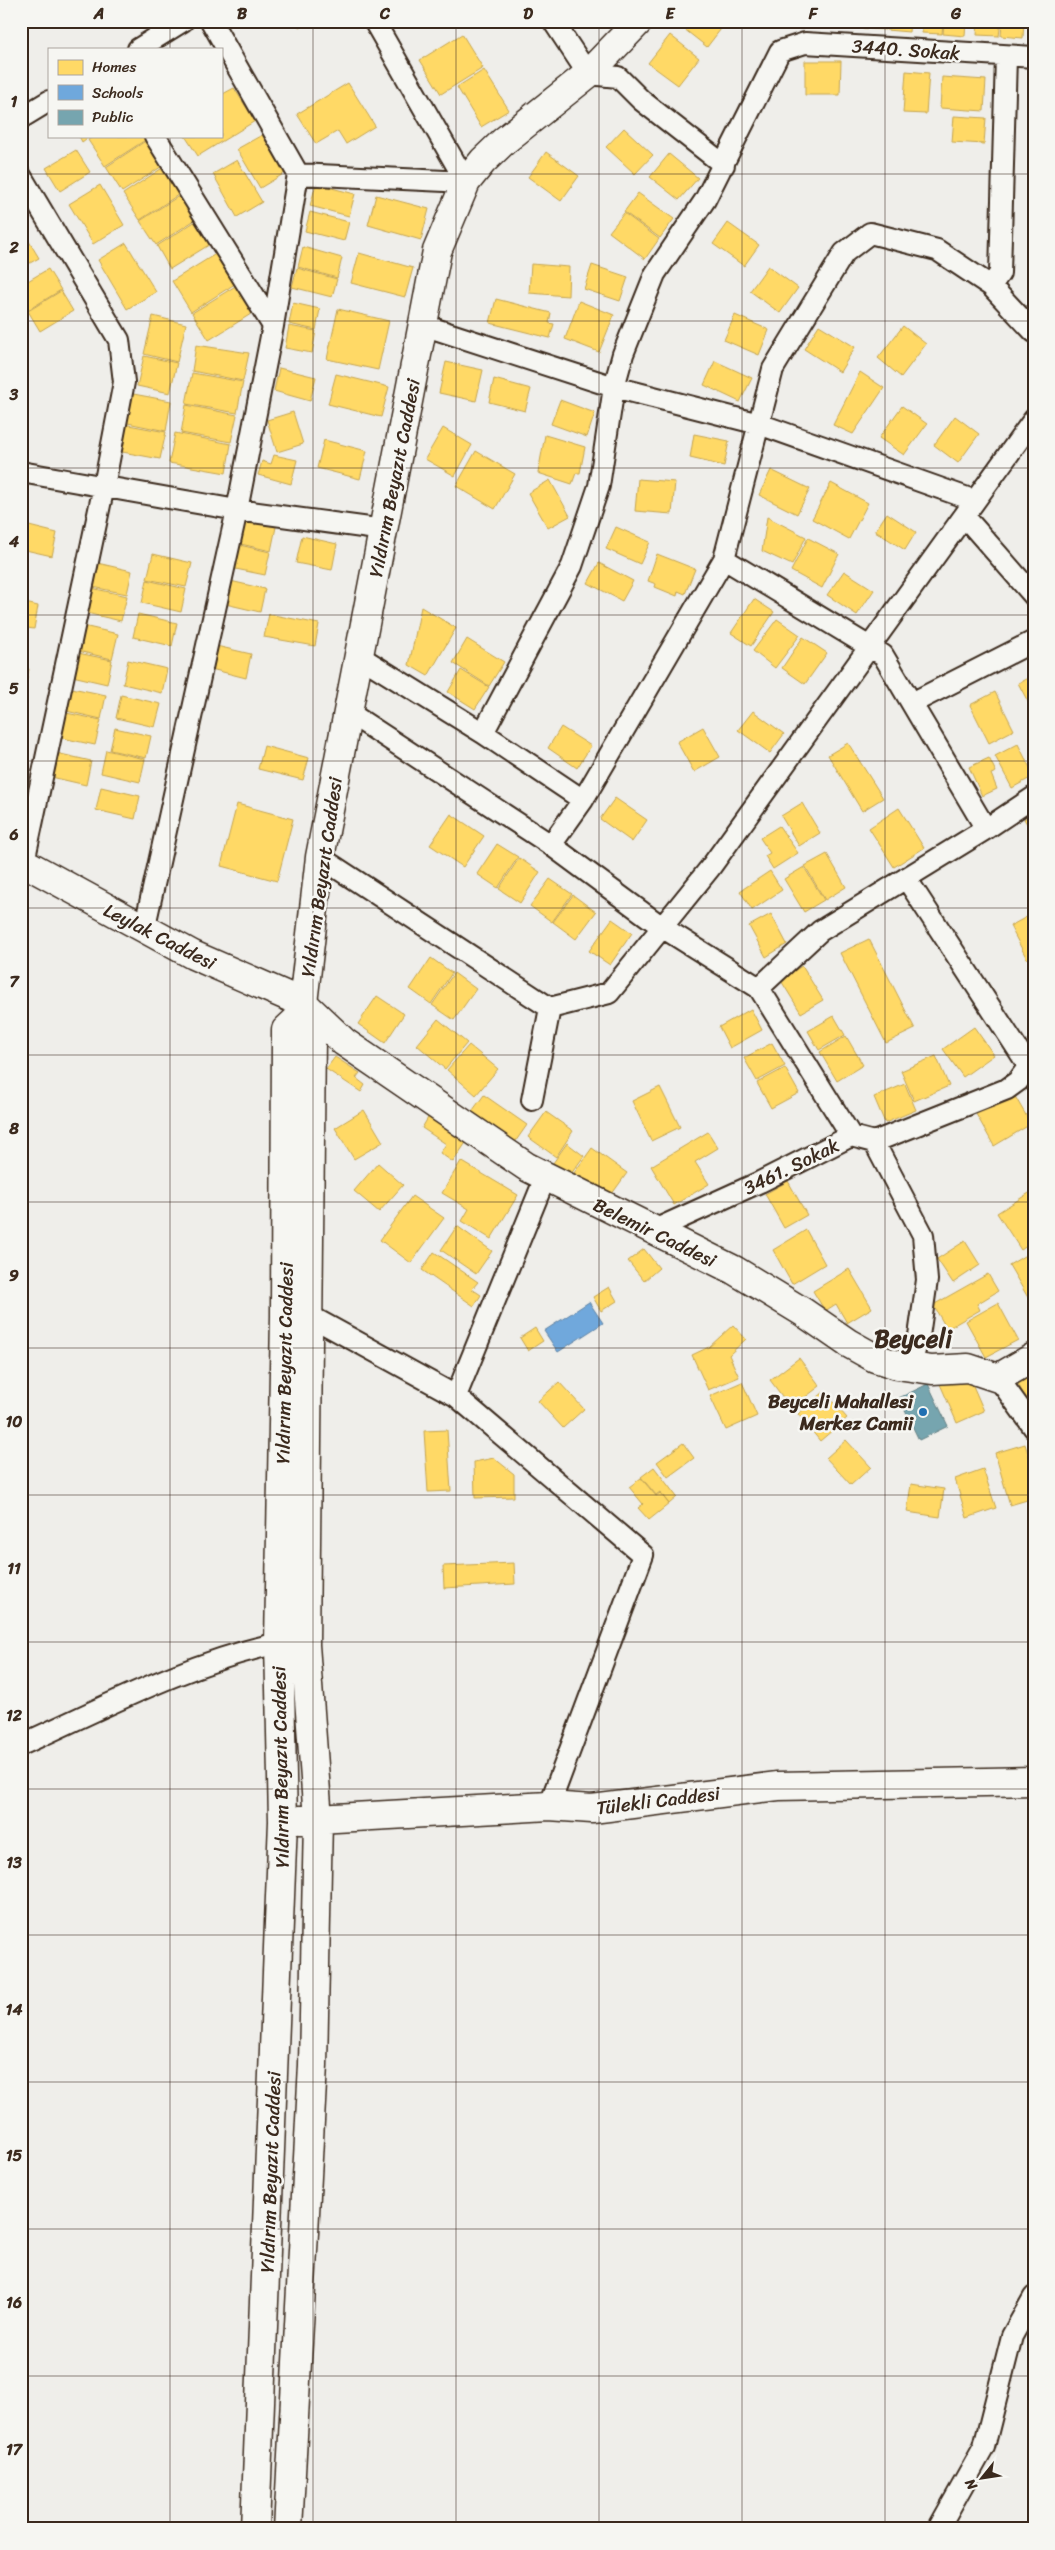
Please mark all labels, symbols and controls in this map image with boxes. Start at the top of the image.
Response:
text: A [93,0,104,28]
text: B [237,0,248,28]
text: C [379,0,391,28]
text: D [523,0,533,28]
text: E [666,0,676,28]
text: F [808,0,819,28]
text: G [950,0,962,28]
street label: 3440. Sokak [851,29,961,70]
legend [48,48,222,138]
text: Homes [92,54,136,80]
text: Schools [92,80,143,106]
text: 1 [11,87,18,116]
text: Public [92,104,134,130]
text: 2 [8,233,19,262]
street label: Yıldırım Beyazıt Caddesi [359,375,430,580]
text: 3 [9,380,19,409]
text: 4 [8,527,19,556]
text: 5 [9,674,19,703]
street label: Yıldırım Beyazıt Caddesi [291,774,352,979]
text: 6 [8,820,19,849]
street label: Leylak Caddesi [98,894,223,979]
text: 7 [9,967,20,996]
text: 8 [8,1114,19,1143]
street label: 3461. Sokak [738,1129,845,1204]
street label: Belemir Caddesi [587,1188,723,1277]
text: 9 [9,1261,19,1290]
street label: Yıldırım Beyazıt Caddesi [266,1261,303,1464]
district label: Beyceli [874,1318,953,1360]
place label: Beyceli Mahallesi Merkez Camii [768,1385,915,1440]
marker: Beyceli Mahallesi Merkez Camii [917,1406,929,1418]
text: 10 [6,1407,22,1436]
text: 11 [7,1554,21,1583]
street label: Yıldırım Beyazıt Caddesi [262,1665,299,1868]
text: 12 [6,1701,23,1730]
street label: Tülekli Caddesi [594,1776,722,1824]
text: 13 [6,1848,22,1877]
text: 14 [6,1995,22,2024]
street label: Yıldırım Beyazıt Caddesi [250,2070,291,2273]
text: 15 [6,2141,23,2170]
text: 16 [6,2288,22,2317]
text: 17 [6,2435,24,2464]
north arrow [958,2452,1008,2502]
text: N [958,2474,985,2496]

